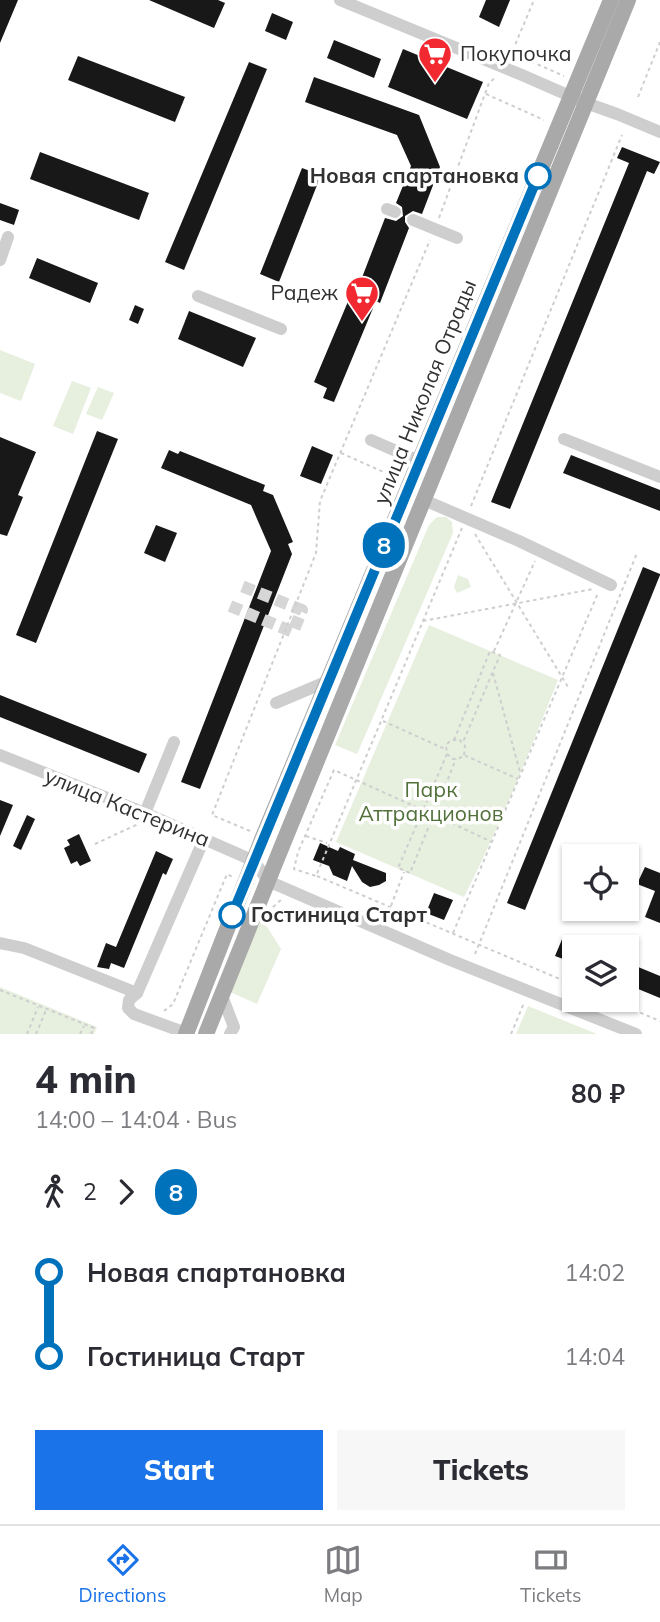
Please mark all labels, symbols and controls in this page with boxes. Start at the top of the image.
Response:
supermarket icon: Покупочка [416,35,454,84]
place label: Покупочка [460,40,572,66]
place label: Новая спартановка [310,162,519,188]
marker: Новая спартановка [525,163,551,189]
supermarket icon: Радеж [343,274,381,323]
street label: улица Николая Отрады [367,275,481,508]
place label: Радеж [270,279,338,305]
line badge: 8 [361,522,407,568]
text: 8 [377,530,391,560]
street label: улица Кастерина [41,762,214,852]
park label: Парк Аттракционов [358,776,504,826]
map controls [562,844,639,1012]
button: locate [562,844,639,921]
place label: Гостиница Старт [251,901,428,927]
marker: Гостиница Старт [219,902,245,928]
button: layers [562,935,639,1012]
text: 4 min [35,1055,137,1103]
text: 80 ₽ [571,1077,625,1110]
text: 14:00 – 14:04 · Bus [35,1105,237,1134]
icon: walk [35,1173,73,1211]
icon: forward [107,1173,145,1211]
text: 2 [83,1177,97,1206]
text: 8 [169,1177,183,1207]
text: Новая спартановка [87,1256,346,1289]
text: 14:02 [565,1258,625,1287]
text: Гостиница Старт [87,1340,305,1373]
text: 14:04 [565,1342,625,1371]
button: Start [35,1430,323,1510]
button: Tickets [337,1430,625,1510]
tab: Directions [79,1541,166,1607]
tab: Map [324,1541,363,1607]
tab: Tickets [520,1541,581,1607]

